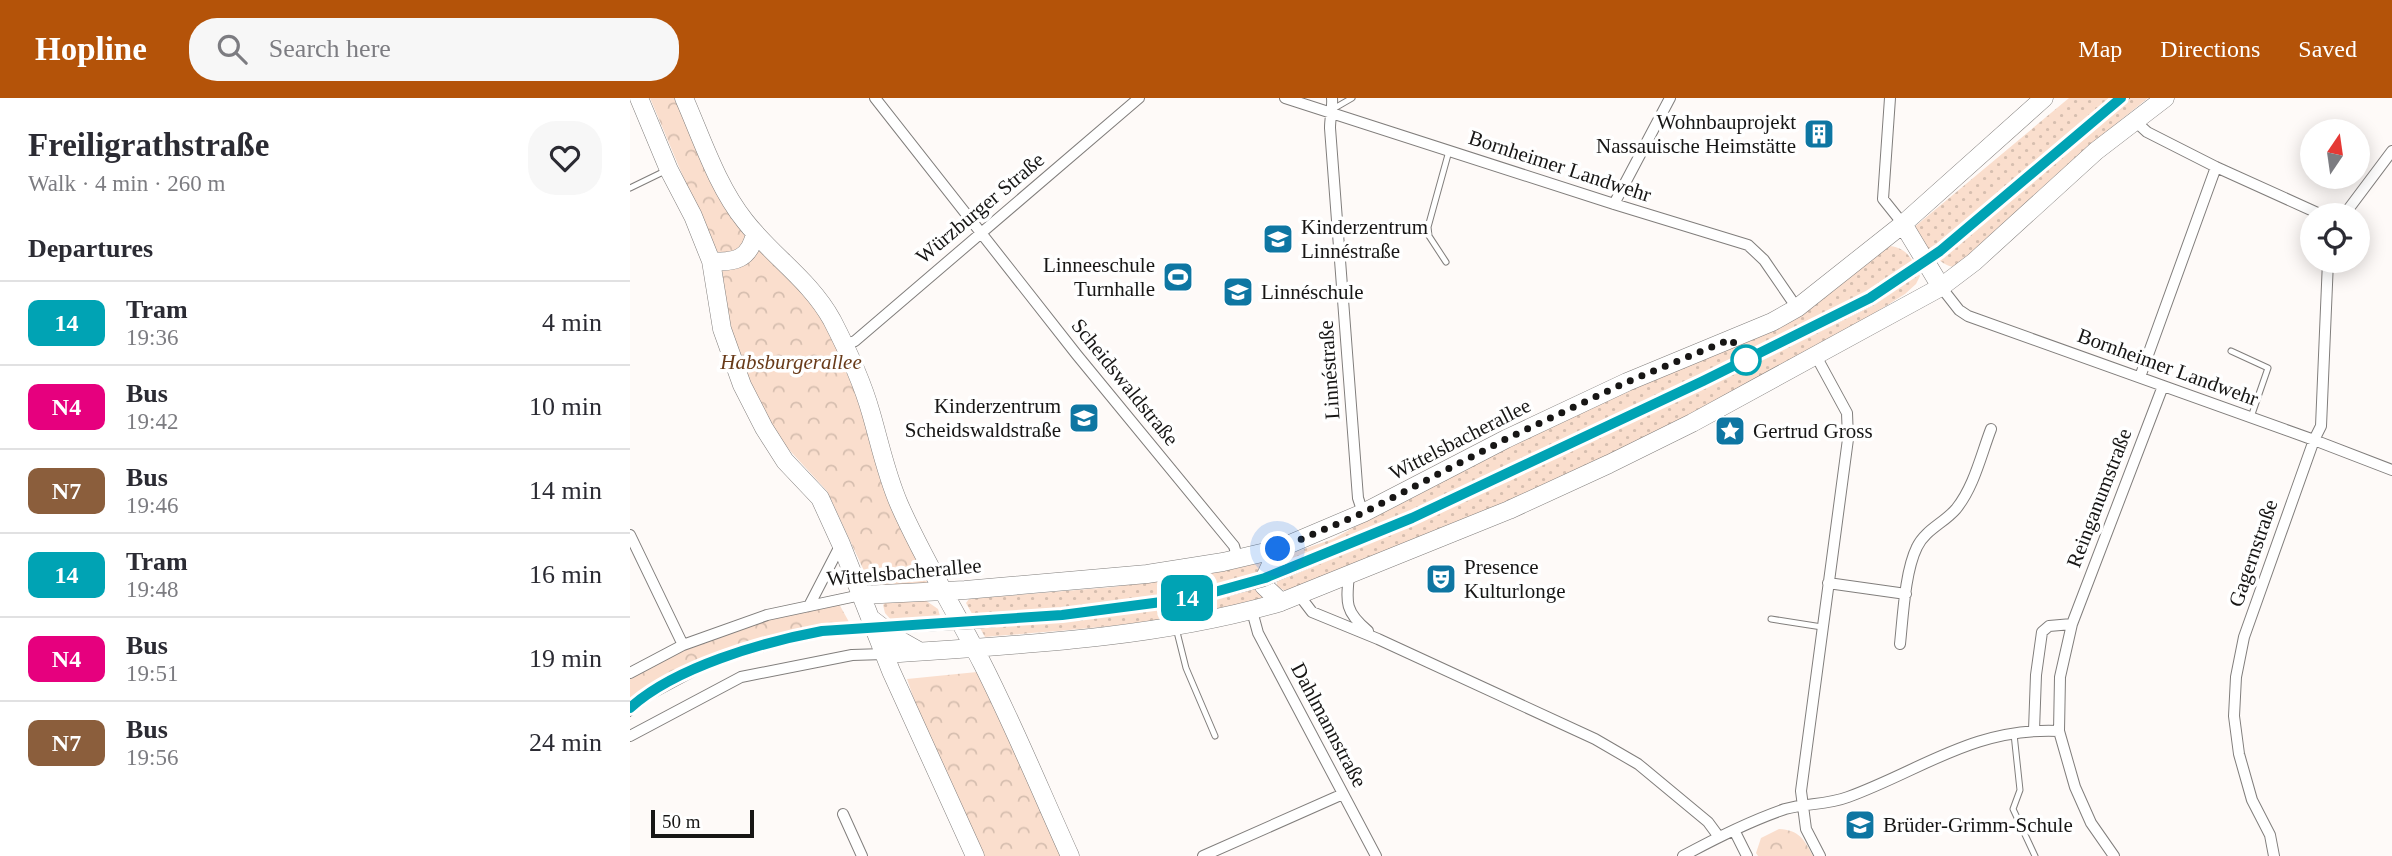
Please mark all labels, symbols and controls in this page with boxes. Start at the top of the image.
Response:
search box [189,18,679,81]
icon: search [213,30,251,68]
text: Hopline [35,31,147,67]
text: Search here [269,34,391,63]
text: Map [2078,36,2122,62]
text: Directions [2160,36,2260,62]
text: Saved [2298,36,2357,62]
place label: Wohnbauprojekt Nassauische Heimstätte [1596,110,1796,158]
building icon: Wohnbauprojekt Nassauische Heimstätte [1802,117,1836,151]
north arrow [2300,119,2370,189]
map controls [2300,119,2370,273]
button: heart [528,121,602,195]
street label: Bornheimer Landwehr [1466,125,1654,207]
text: Freiligrathstraße [28,127,269,163]
street label: Würzburger Straße [911,147,1049,269]
text: Walk · 4 min · 260 m [28,171,225,196]
button: locate [2300,203,2370,273]
place label: Kinderzentrum Linnéstraße [1301,215,1428,263]
school or university icon: Kinderzentrum Linnéstraße [1261,222,1295,256]
text: Departures [28,234,153,263]
place label: Linneeschule Turnhalle [1043,253,1155,301]
sports icon: Linneeschule Turnhalle [1161,260,1195,294]
school or university icon: Linnéschule [1221,275,1255,309]
place label: Linnéschule [1261,280,1364,304]
text: Tram [126,295,188,324]
text: 4 min [542,308,602,337]
text: 14 [55,310,79,336]
street label: Scheidswaldstraße [1066,314,1184,450]
street label: Linnéstraße [1314,320,1344,420]
street label: Bornheimer Landwehr [2074,323,2262,411]
text: 19:36 [126,325,178,350]
unlabelled marker [1731,345,1761,375]
park label: Habsburgerallee [719,350,862,374]
text: Bus [126,379,168,408]
text: 10 min [529,392,602,421]
street label: Wittelsbacherallee [1385,393,1535,485]
text: N4 [52,394,81,420]
place label: Kinderzentrum Scheidswaldstraße [905,394,1061,442]
school or university icon: Kinderzentrum Scheidswaldstraße [1067,401,1101,435]
text: 19:42 [126,409,178,434]
place icon: Gertrud Gross [1713,414,1747,448]
place label: Gertrud Gross [1753,419,1873,443]
street label: Reinganumstraße [2061,425,2137,571]
text: Bus [126,463,168,492]
text: 14 min [529,476,602,505]
text: N7 [52,478,81,504]
text: 19:46 [126,493,178,518]
street label: Gagernstraße [2223,496,2283,610]
your location [1260,531,1295,566]
text: Tram [126,547,188,576]
street label: Wittelsbacherallee [826,553,982,591]
place label: Presence Kulturlonge [1464,555,1565,603]
text: 16 min [529,560,602,589]
text: 14 [55,562,79,588]
theatre icon: Presence Kulturlonge [1424,562,1458,596]
line badge: 14 [1156,575,1218,621]
text: 19:48 [126,577,178,602]
text: 14 [1175,585,1199,611]
text: Bus [126,631,168,660]
text: 19 min [529,644,602,673]
text: N4 [52,646,81,672]
street label: Dahlmannstraße [1286,659,1372,791]
text: 19:51 [126,661,178,686]
text: Bus [126,715,168,744]
text: 24 min [529,728,602,757]
text: N7 [52,730,81,756]
text: 19:56 [126,745,178,770]
scale bar [651,807,754,839]
school or university icon: Brüder-Grimm-Schule [1843,808,1877,842]
text: 50 m [662,811,701,832]
place label: Brüder-Grimm-Schule [1883,813,2073,837]

